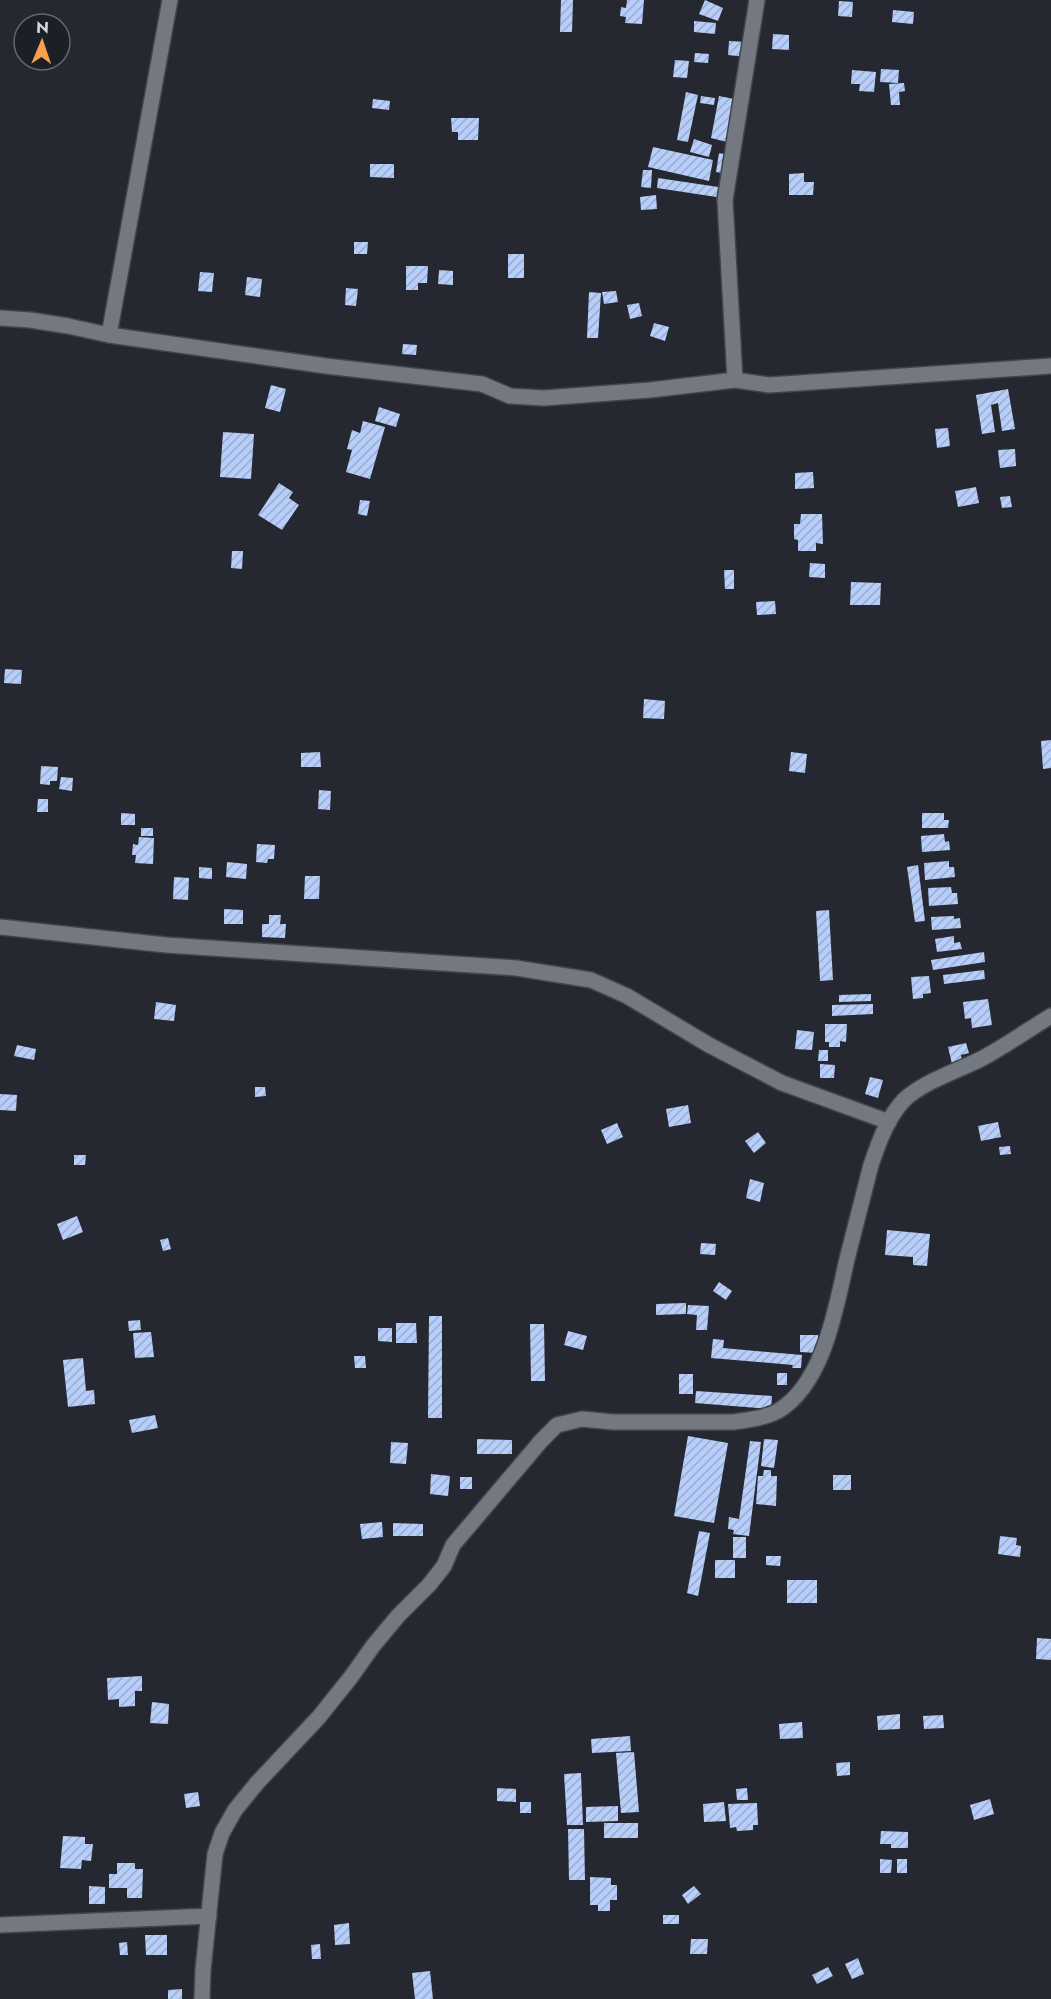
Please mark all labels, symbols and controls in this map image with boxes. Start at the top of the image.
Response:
north arrow [12,12,72,72]
text: N [36,16,49,39]

